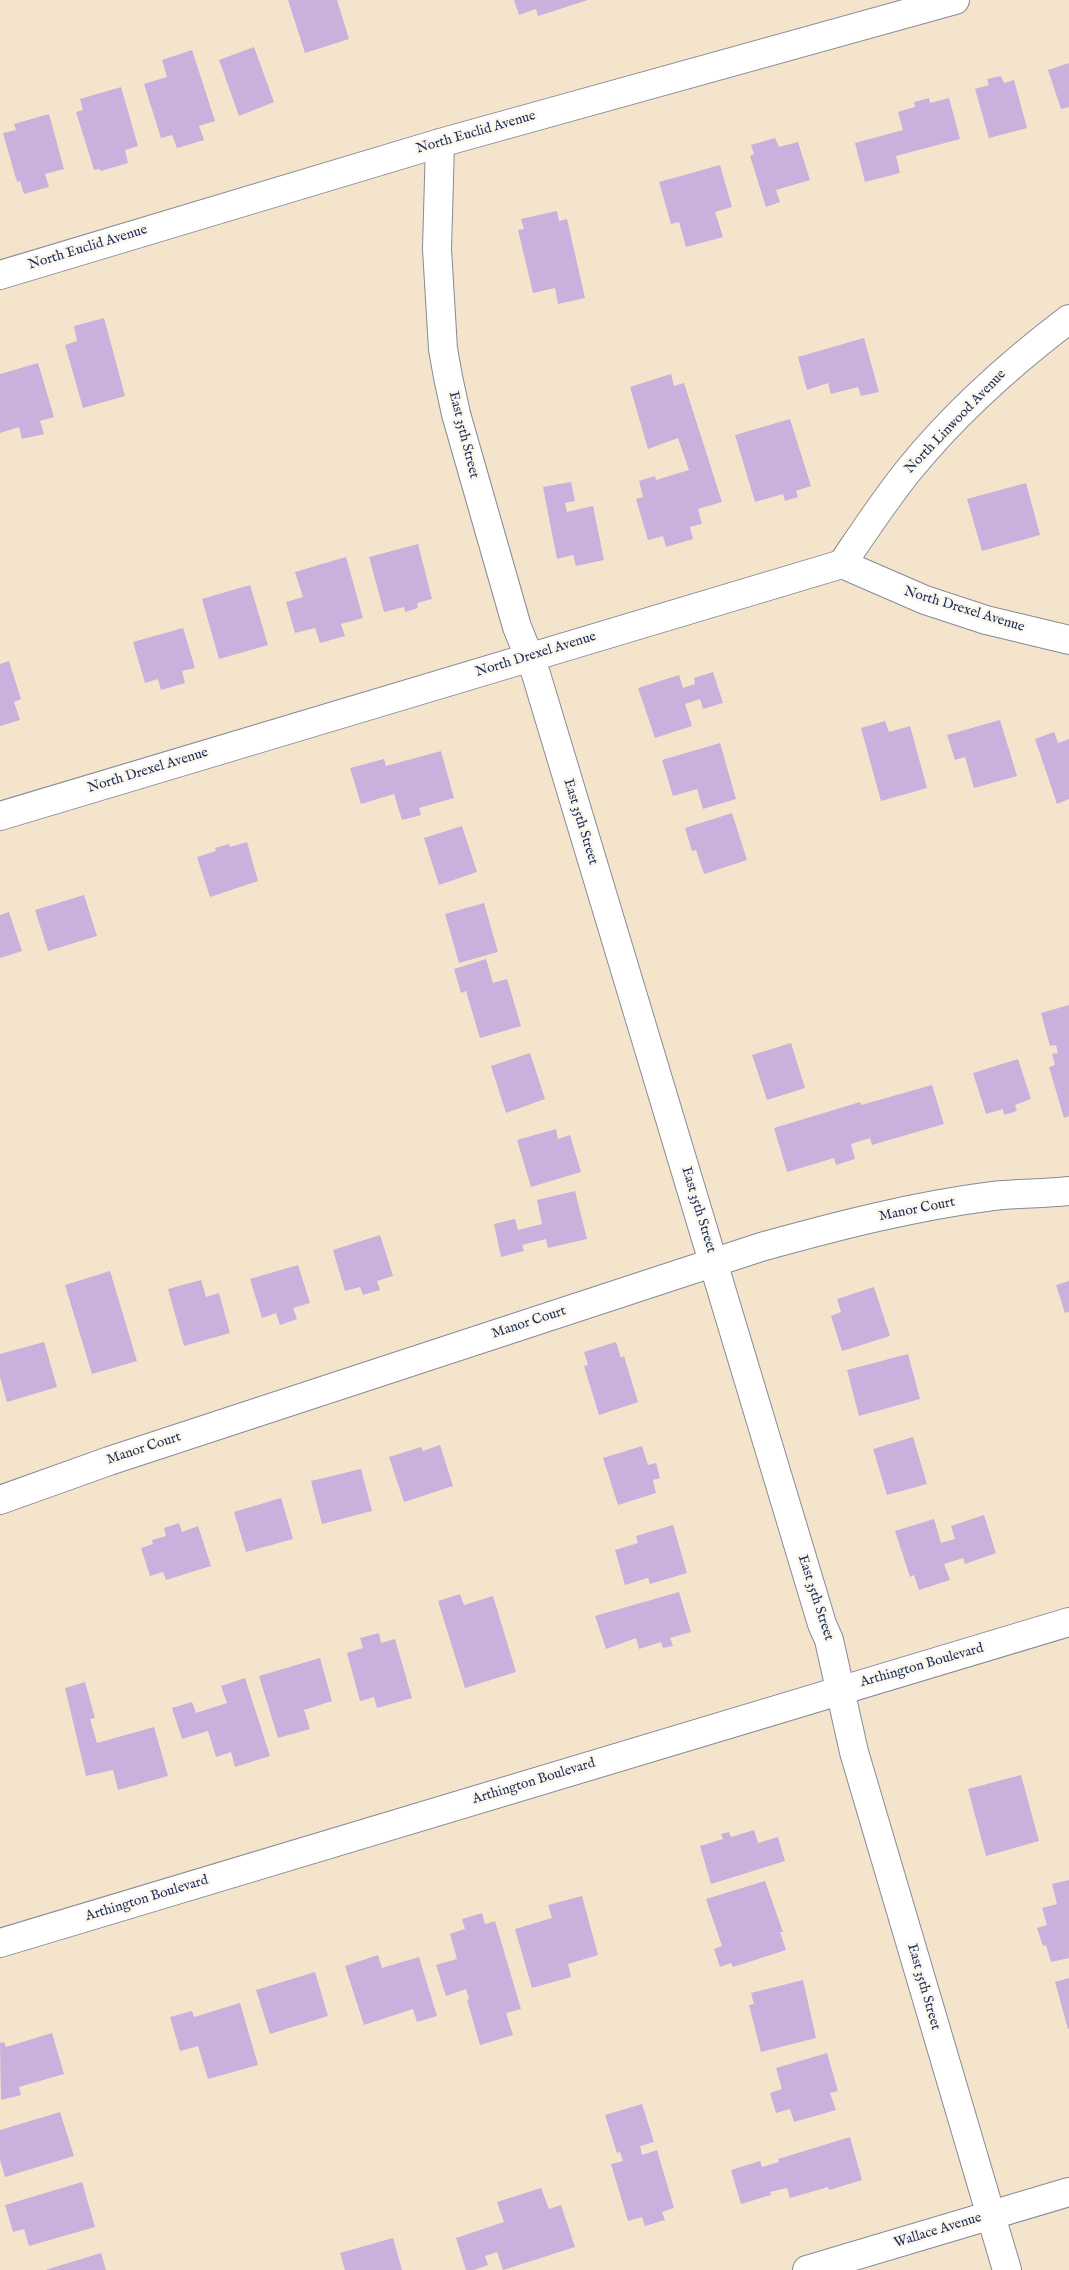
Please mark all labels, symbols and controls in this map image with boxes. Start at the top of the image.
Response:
street label: North Euclid Avenue [414,108,538,158]
street label: North Euclid Avenue [27,222,149,274]
street label: North Linwood Avenue [902,366,1010,478]
street label: East 35th Street [444,390,482,480]
street label: North Drexel Avenue [902,584,1026,636]
street label: North Drexel Avenue [474,629,598,681]
street label: North Drexel Avenue [86,745,210,797]
street label: East 35th Street [559,777,601,867]
street label: East 35th Street [677,1165,719,1255]
street label: Manor Court [878,1194,956,1226]
street label: Manor Court [490,1303,568,1343]
street label: Manor Court [105,1429,183,1469]
street label: East 35th Street [793,1553,837,1643]
street label: Arthington Boulevard [858,1640,986,1692]
street label: Arthington Boulevard [471,1755,597,1809]
street label: Arthington Boulevard [84,1872,210,1926]
street label: East 35th Street [903,1942,943,2032]
street label: Wallace Avenue [892,2210,984,2252]

